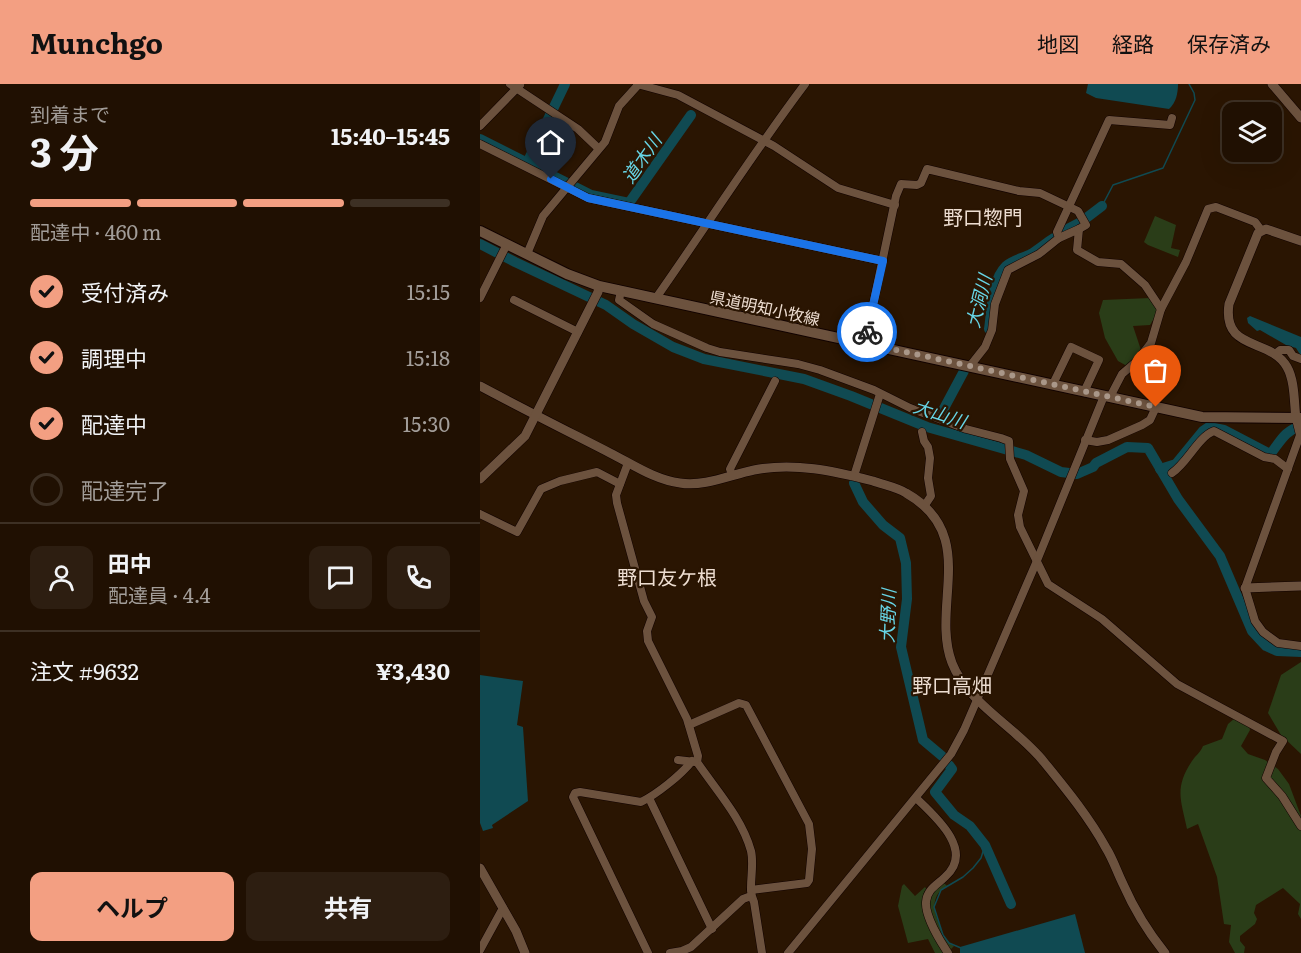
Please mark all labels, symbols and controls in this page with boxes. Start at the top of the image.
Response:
text: Munchgo [30,21,163,63]
text: 地図 [1037,27,1079,58]
text: 経路 [1112,27,1154,58]
text: 保存済み [1187,27,1271,58]
text: 到着まで [30,98,110,128]
map controls [1222,102,1282,162]
button: layers [1222,102,1282,162]
pin [525,117,576,179]
text: 15:40–15:45 [331,119,450,152]
text: 3 分 [30,121,99,179]
icon: home [534,126,567,159]
water label: 道木川 [614,127,669,188]
district label: 野口惣門 [943,201,1023,231]
text: 配達中 · 460 m [30,216,161,246]
water label: 大洞川 [958,270,998,330]
icon: check [30,275,63,308]
text: 受付済み [81,275,169,308]
text: 15:15 [407,276,450,306]
street label: 県道明知小牧線 [708,284,822,330]
courier [837,302,897,362]
icon: bike [851,316,884,349]
icon: check [30,341,63,374]
text: 調理中 [81,341,147,374]
text: 15:18 [406,342,450,372]
pin [1130,345,1181,407]
icon: bag [1139,354,1172,387]
water label: 大山川 [910,392,972,435]
icon: check [30,407,63,440]
text: 配達中 [81,407,147,440]
text: 15:30 [403,408,450,438]
text: 配達完了 [81,473,169,506]
button: person [30,546,93,609]
text: 田中 [108,546,152,579]
button: chat [309,546,372,609]
button: phone [387,546,450,609]
district label: 野口友ケ根 [617,561,717,591]
text: 配達員 · 4.4 [108,579,211,609]
water label: 大野川 [873,587,902,643]
text: 注文 #9632 [30,654,139,687]
text: ¥3,430 [376,654,450,687]
district label: 野口高畑 [912,669,992,699]
button: ヘルプ [30,872,234,941]
button: 共有 [246,872,450,941]

